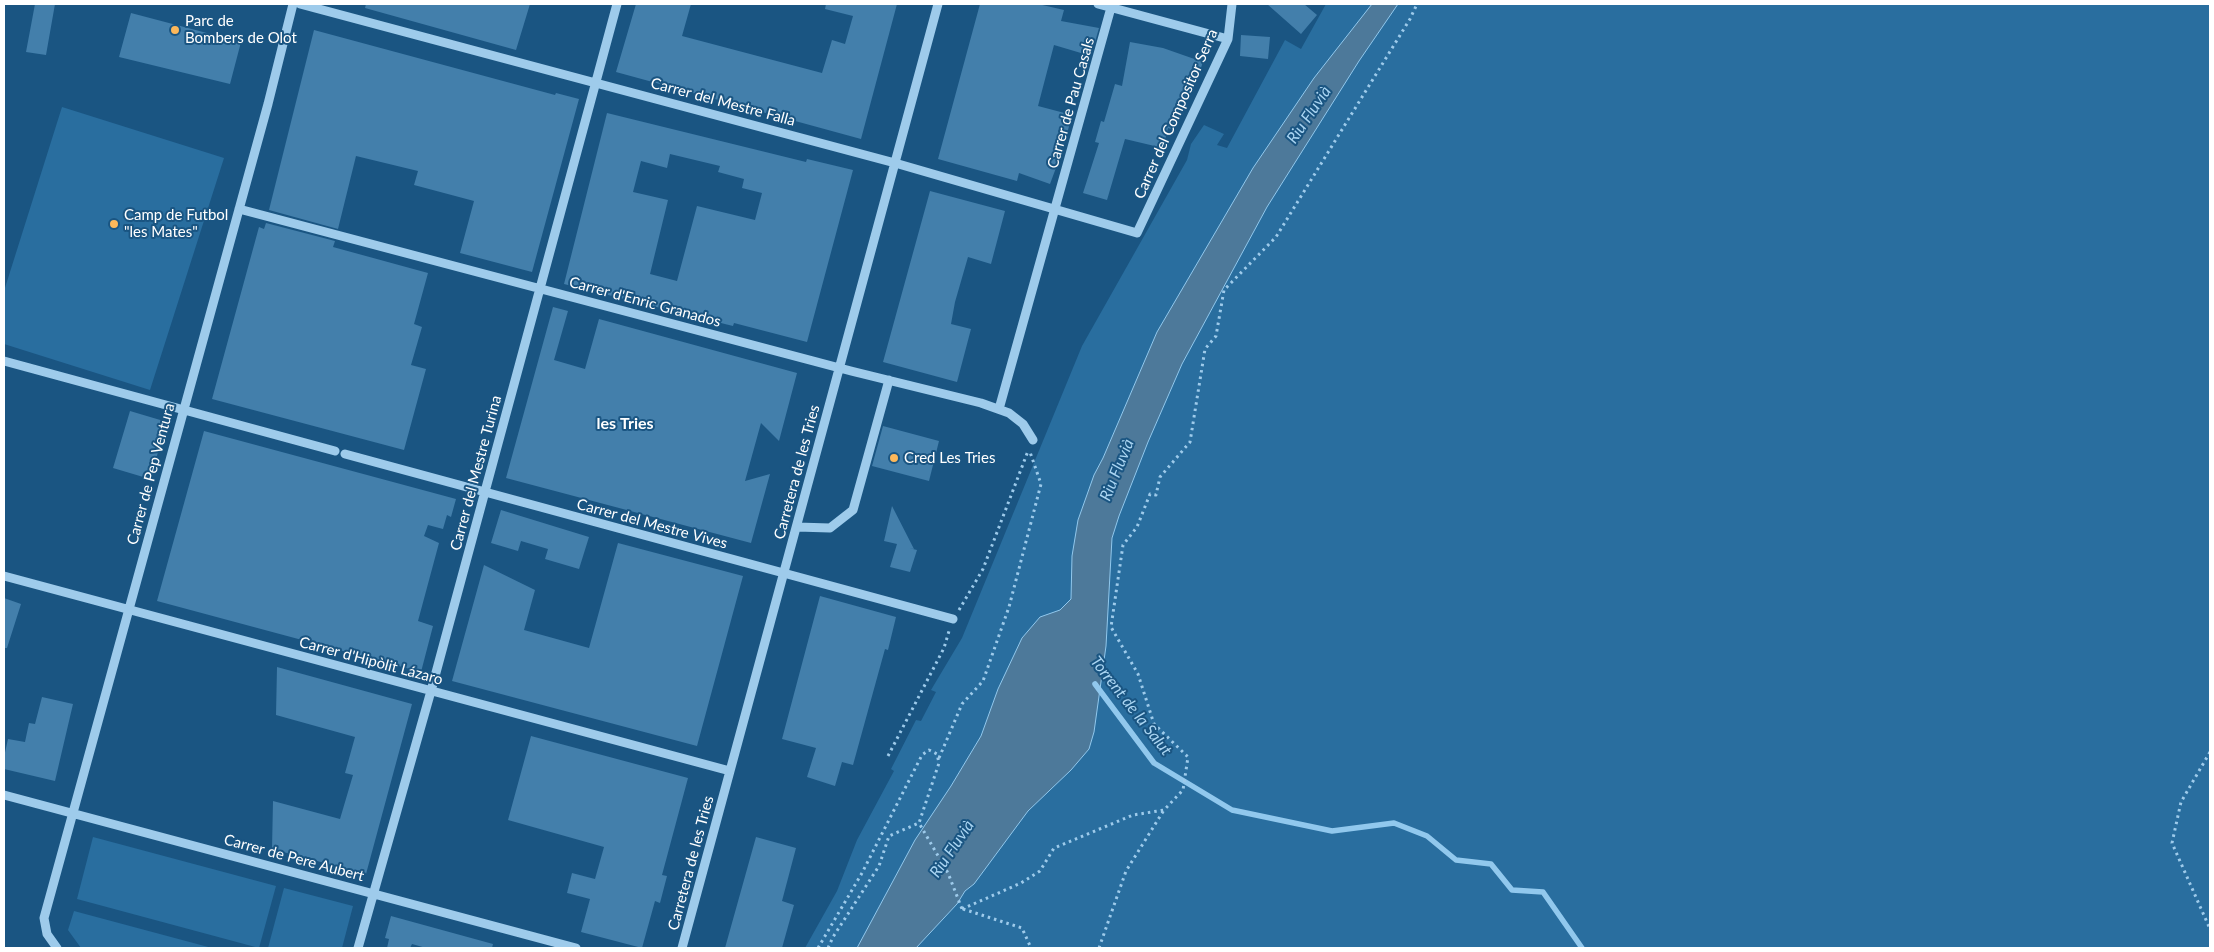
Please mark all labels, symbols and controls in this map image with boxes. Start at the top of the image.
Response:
place label: Parc de Bombers de Olot [185,12,297,47]
marker: Parc de Bombers de Olot [169,24,181,36]
street label: Carrer del Compositor Serra [1130,26,1222,202]
street label: Carrer de Pau Casals [1044,35,1098,171]
street label: Carrer del Mestre Falla [649,74,797,130]
water label: Riu Fluvià [1283,83,1335,147]
place label: Camp de Futbol "les Mates" [124,206,228,241]
marker: Camp de Futbol "les Mates" [108,218,120,230]
street label: Carrer d'Enric Granados [567,273,723,331]
street label: Carrer del Mestre Turina [447,393,505,553]
street label: Carrer de Pep Ventura [123,401,179,547]
street label: Carretera de les Tries [770,403,824,541]
district label: les Tries [596,414,654,434]
water label: Riu Fluvià [1096,436,1138,504]
place label: Cred Les Tries [904,449,995,467]
marker: Cred Les Tries [888,452,900,464]
street label: Carrer del Mestre Vives [575,495,729,553]
street label: Carrer d'Hipòlit Lázaro [297,633,445,689]
water label: Torrent de la Salut [1086,652,1176,760]
street label: Carretera de les Tries [664,794,718,932]
water label: Riu Fluvià [926,817,978,881]
street label: Carrer de Pere Aubert [222,831,366,885]

